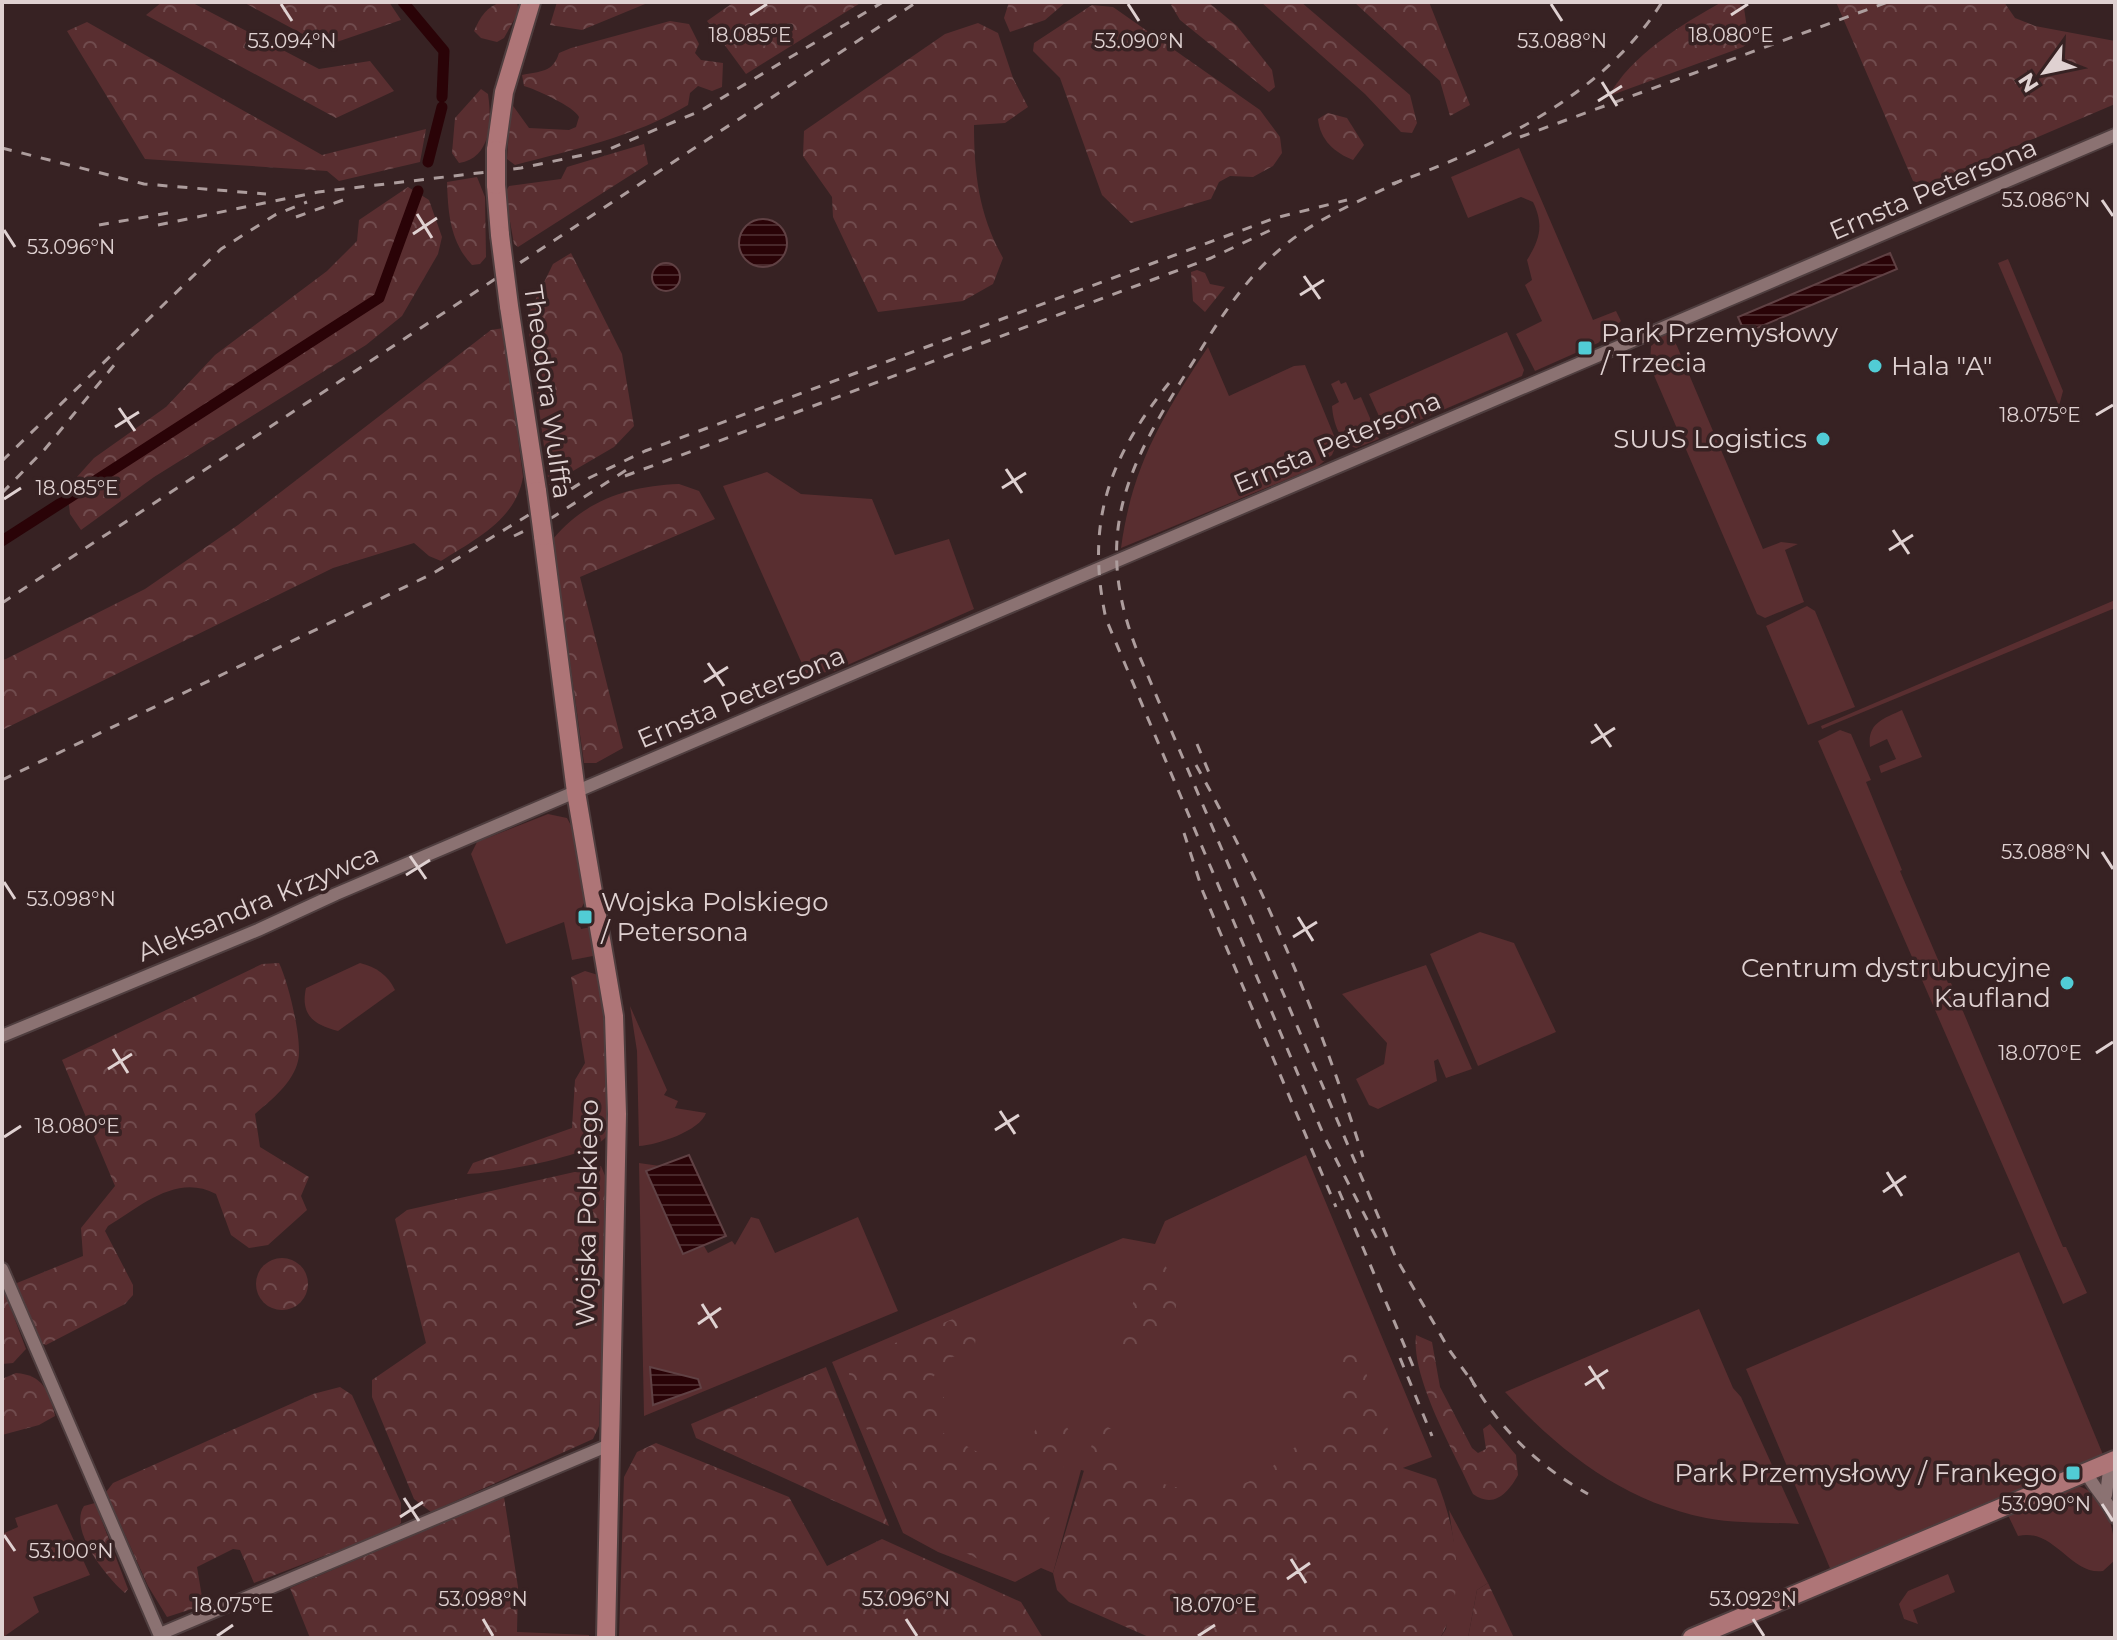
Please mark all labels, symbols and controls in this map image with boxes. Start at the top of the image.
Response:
text: 18.085°E [709,23,791,47]
text: 18.080°E [1688,23,1774,47]
text: 53.094°N [247,29,337,53]
text: 53.090°N [1094,29,1184,53]
text: 53.088°N [1517,29,1607,53]
north arrow [2005,32,2085,112]
text: N [2012,68,2045,97]
street label: Ernsta Petersona [1825,131,2041,247]
text: 53.086°N [2002,188,2090,212]
text: 53.096°N [27,235,115,259]
street label: Theodora Wulffa [517,283,579,501]
place label: Park Przemysłowy / Trzecia [1600,317,1839,379]
marker: Park Przemysłowy / Trzecia [1576,339,1594,357]
place label: Hala "A" [1891,350,1992,382]
marker: Hala "A" [1866,357,1884,375]
street label: Ernsta Petersona [1229,384,1445,500]
text: 18.075°E [1999,403,2081,427]
place label: SUUS Logistics [1613,423,1807,455]
marker: SUUS Logistics [1814,430,1832,448]
text: 18.085°E [36,476,118,500]
street label: Ernsta Petersona [633,639,849,755]
street label: Aleksandra Krzywca [132,838,384,968]
text: 53.088°N [2001,840,2091,864]
place label: Wojska Polskiego / Petersona [600,886,829,948]
text: 53.098°N [26,887,116,911]
marker: Wojska Polskiego / Petersona [576,908,594,926]
place label: Centrum dystrubucyjne Kaufland [1741,952,2051,1014]
marker: Centrum dystrubucyjne Kaufland [2058,974,2076,992]
text: 18.070°E [1998,1041,2082,1065]
street label: Wojska Polskiego [569,1099,605,1327]
text: 18.080°E [34,1114,120,1138]
place label: Park Przemysłowy / Frankego [1674,1457,2057,1489]
marker: Park Przemysłowy / Frankego [2064,1464,2082,1482]
text: 53.090°N [2001,1492,2091,1516]
text: 53.100°N [29,1539,113,1563]
text: 53.098°N [438,1587,528,1611]
text: 53.096°N [862,1587,950,1611]
text: 53.092°N [1709,1587,1797,1611]
text: 18.075°E [192,1593,274,1617]
text: 18.070°E [1173,1593,1257,1617]

